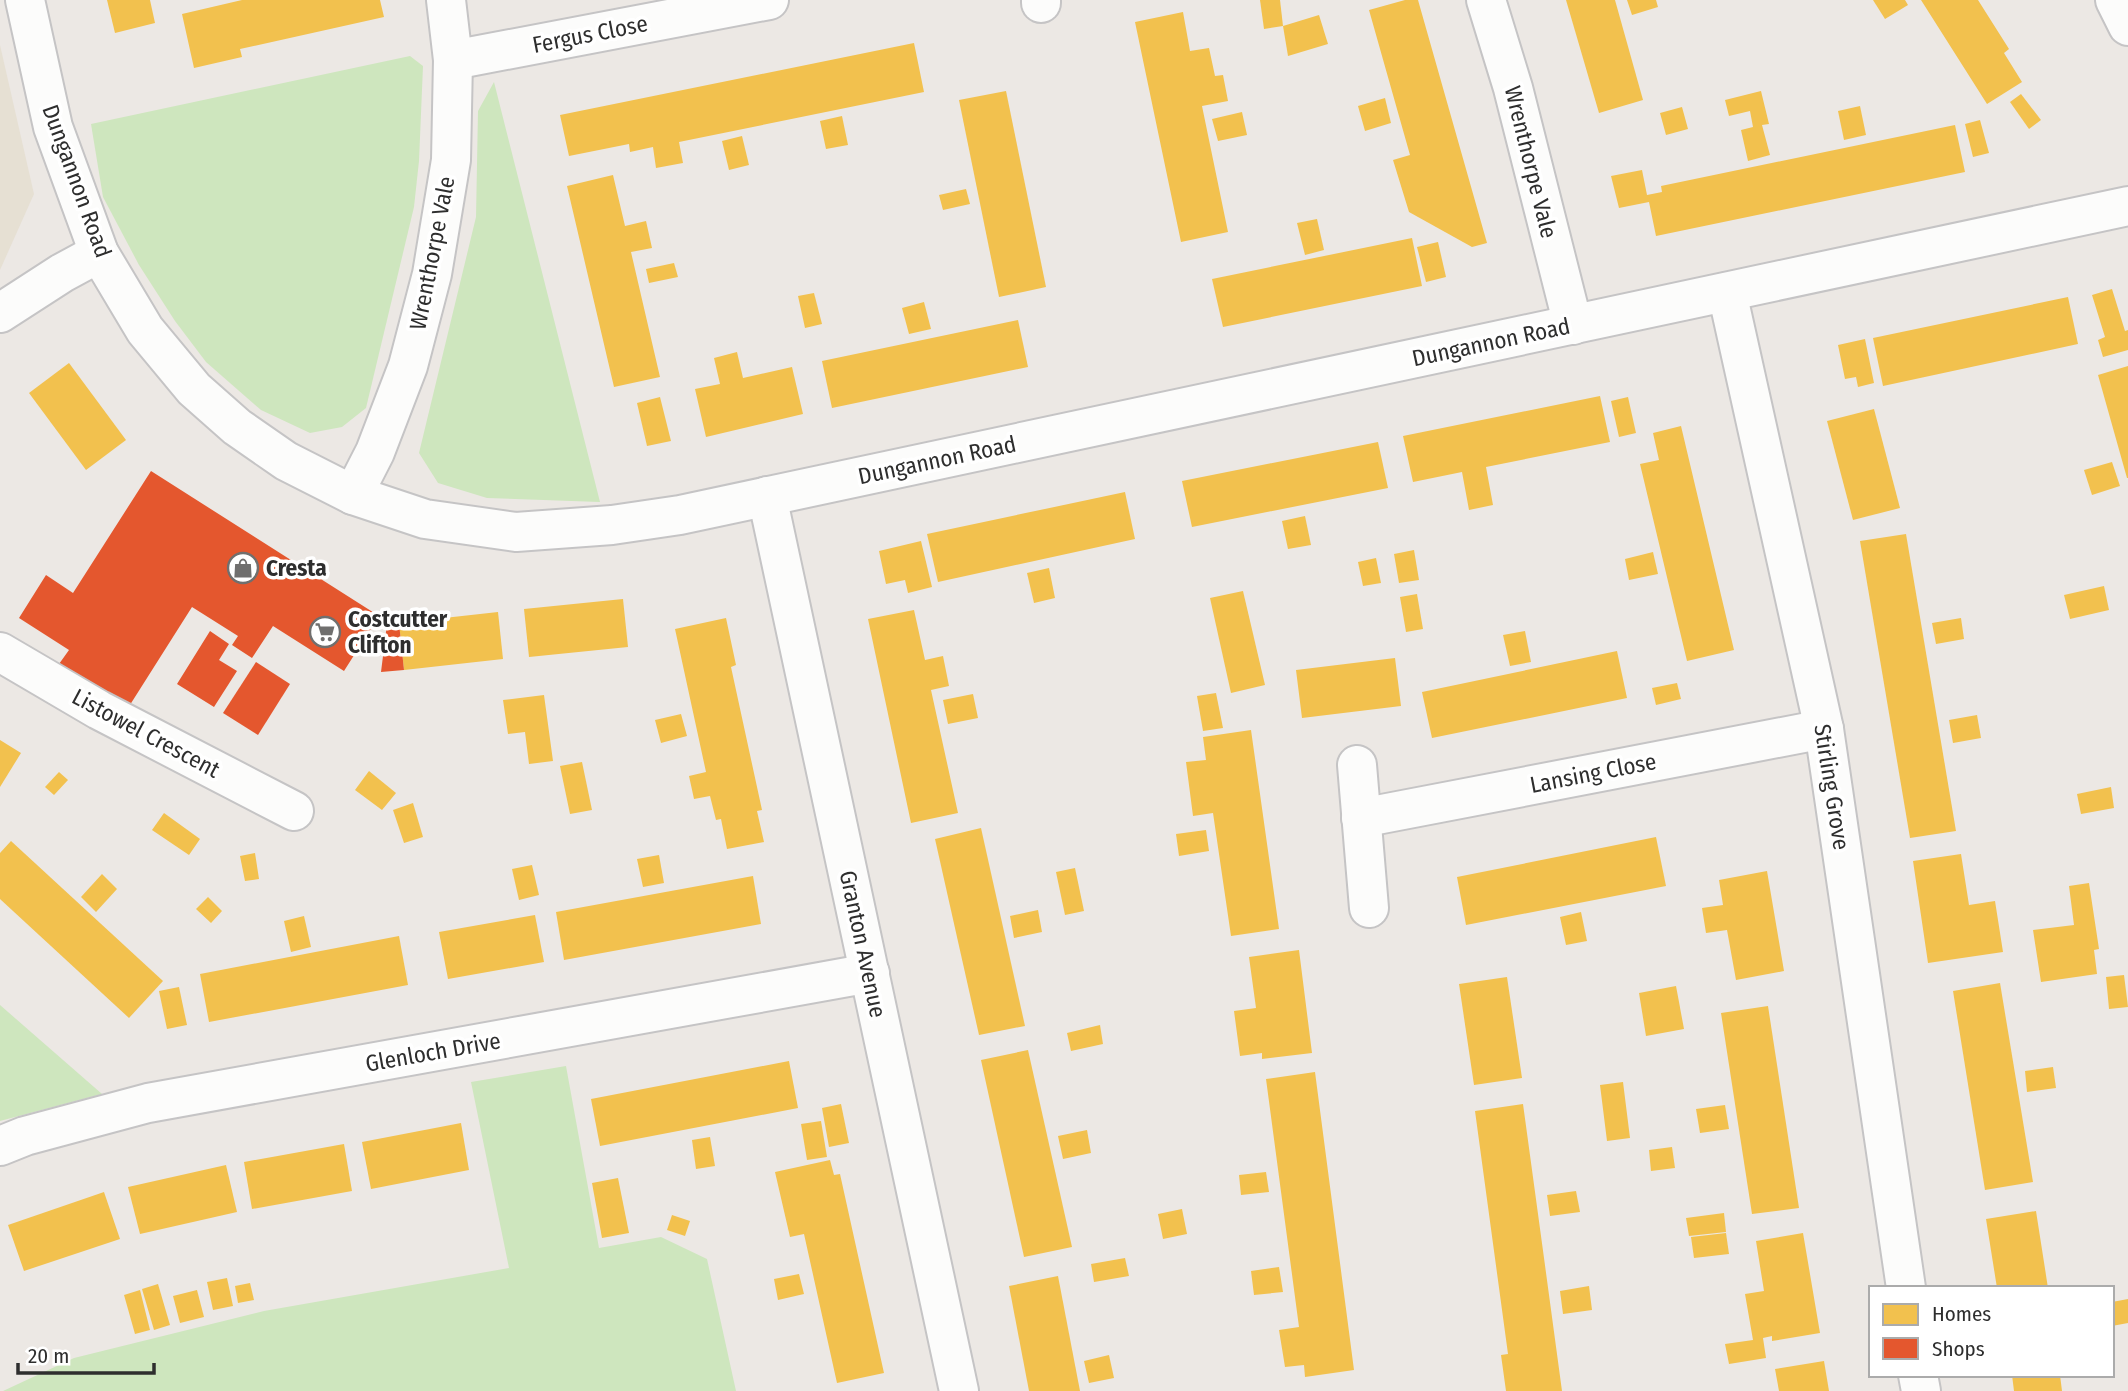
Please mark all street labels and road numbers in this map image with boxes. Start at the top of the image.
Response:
street label: Fergus Close [530,9,650,59]
street label: Wrenthorpe Vale [1499,83,1563,241]
street label: Dungannon Road [36,101,118,261]
street label: Wrenthorpe Vale [403,174,461,332]
street label: Dungannon Road [1409,312,1573,372]
street label: Dungannon Road [855,430,1019,490]
street label: Listowel Crescent [67,682,225,784]
street label: Stirling Grove [1808,722,1856,852]
street label: Lansing Close [1527,747,1659,799]
street label: Granton Avenue [834,868,892,1020]
street label: Glenloch Drive [363,1026,503,1078]

